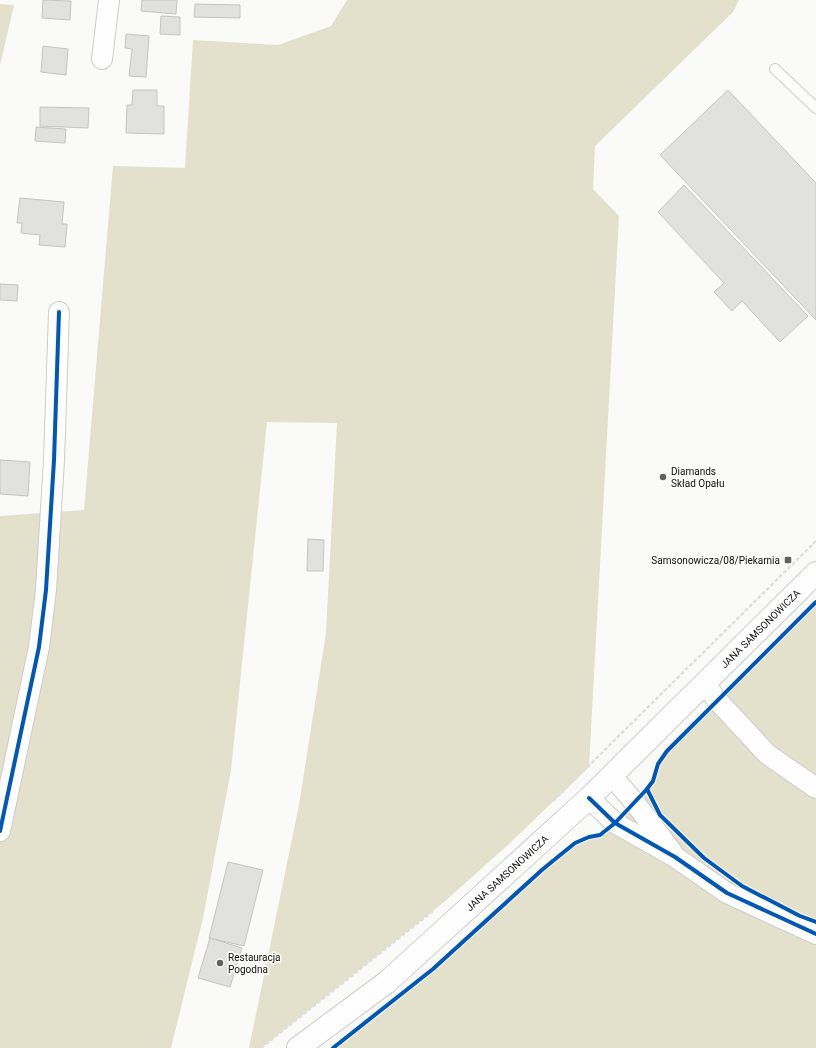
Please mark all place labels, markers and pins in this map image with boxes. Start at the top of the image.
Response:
place label: Diamands Skład Opału [671,466,724,489]
marker: Diamands Skład Opału [658,472,668,482]
place label: Samsonowicza/08/Piekarnia [651,555,780,566]
marker: Samsonowicza/08/Piekarnia [783,555,793,565]
place label: Restauracja Pogodna [228,952,281,975]
marker: Restauracja Pogodna [215,958,225,968]

